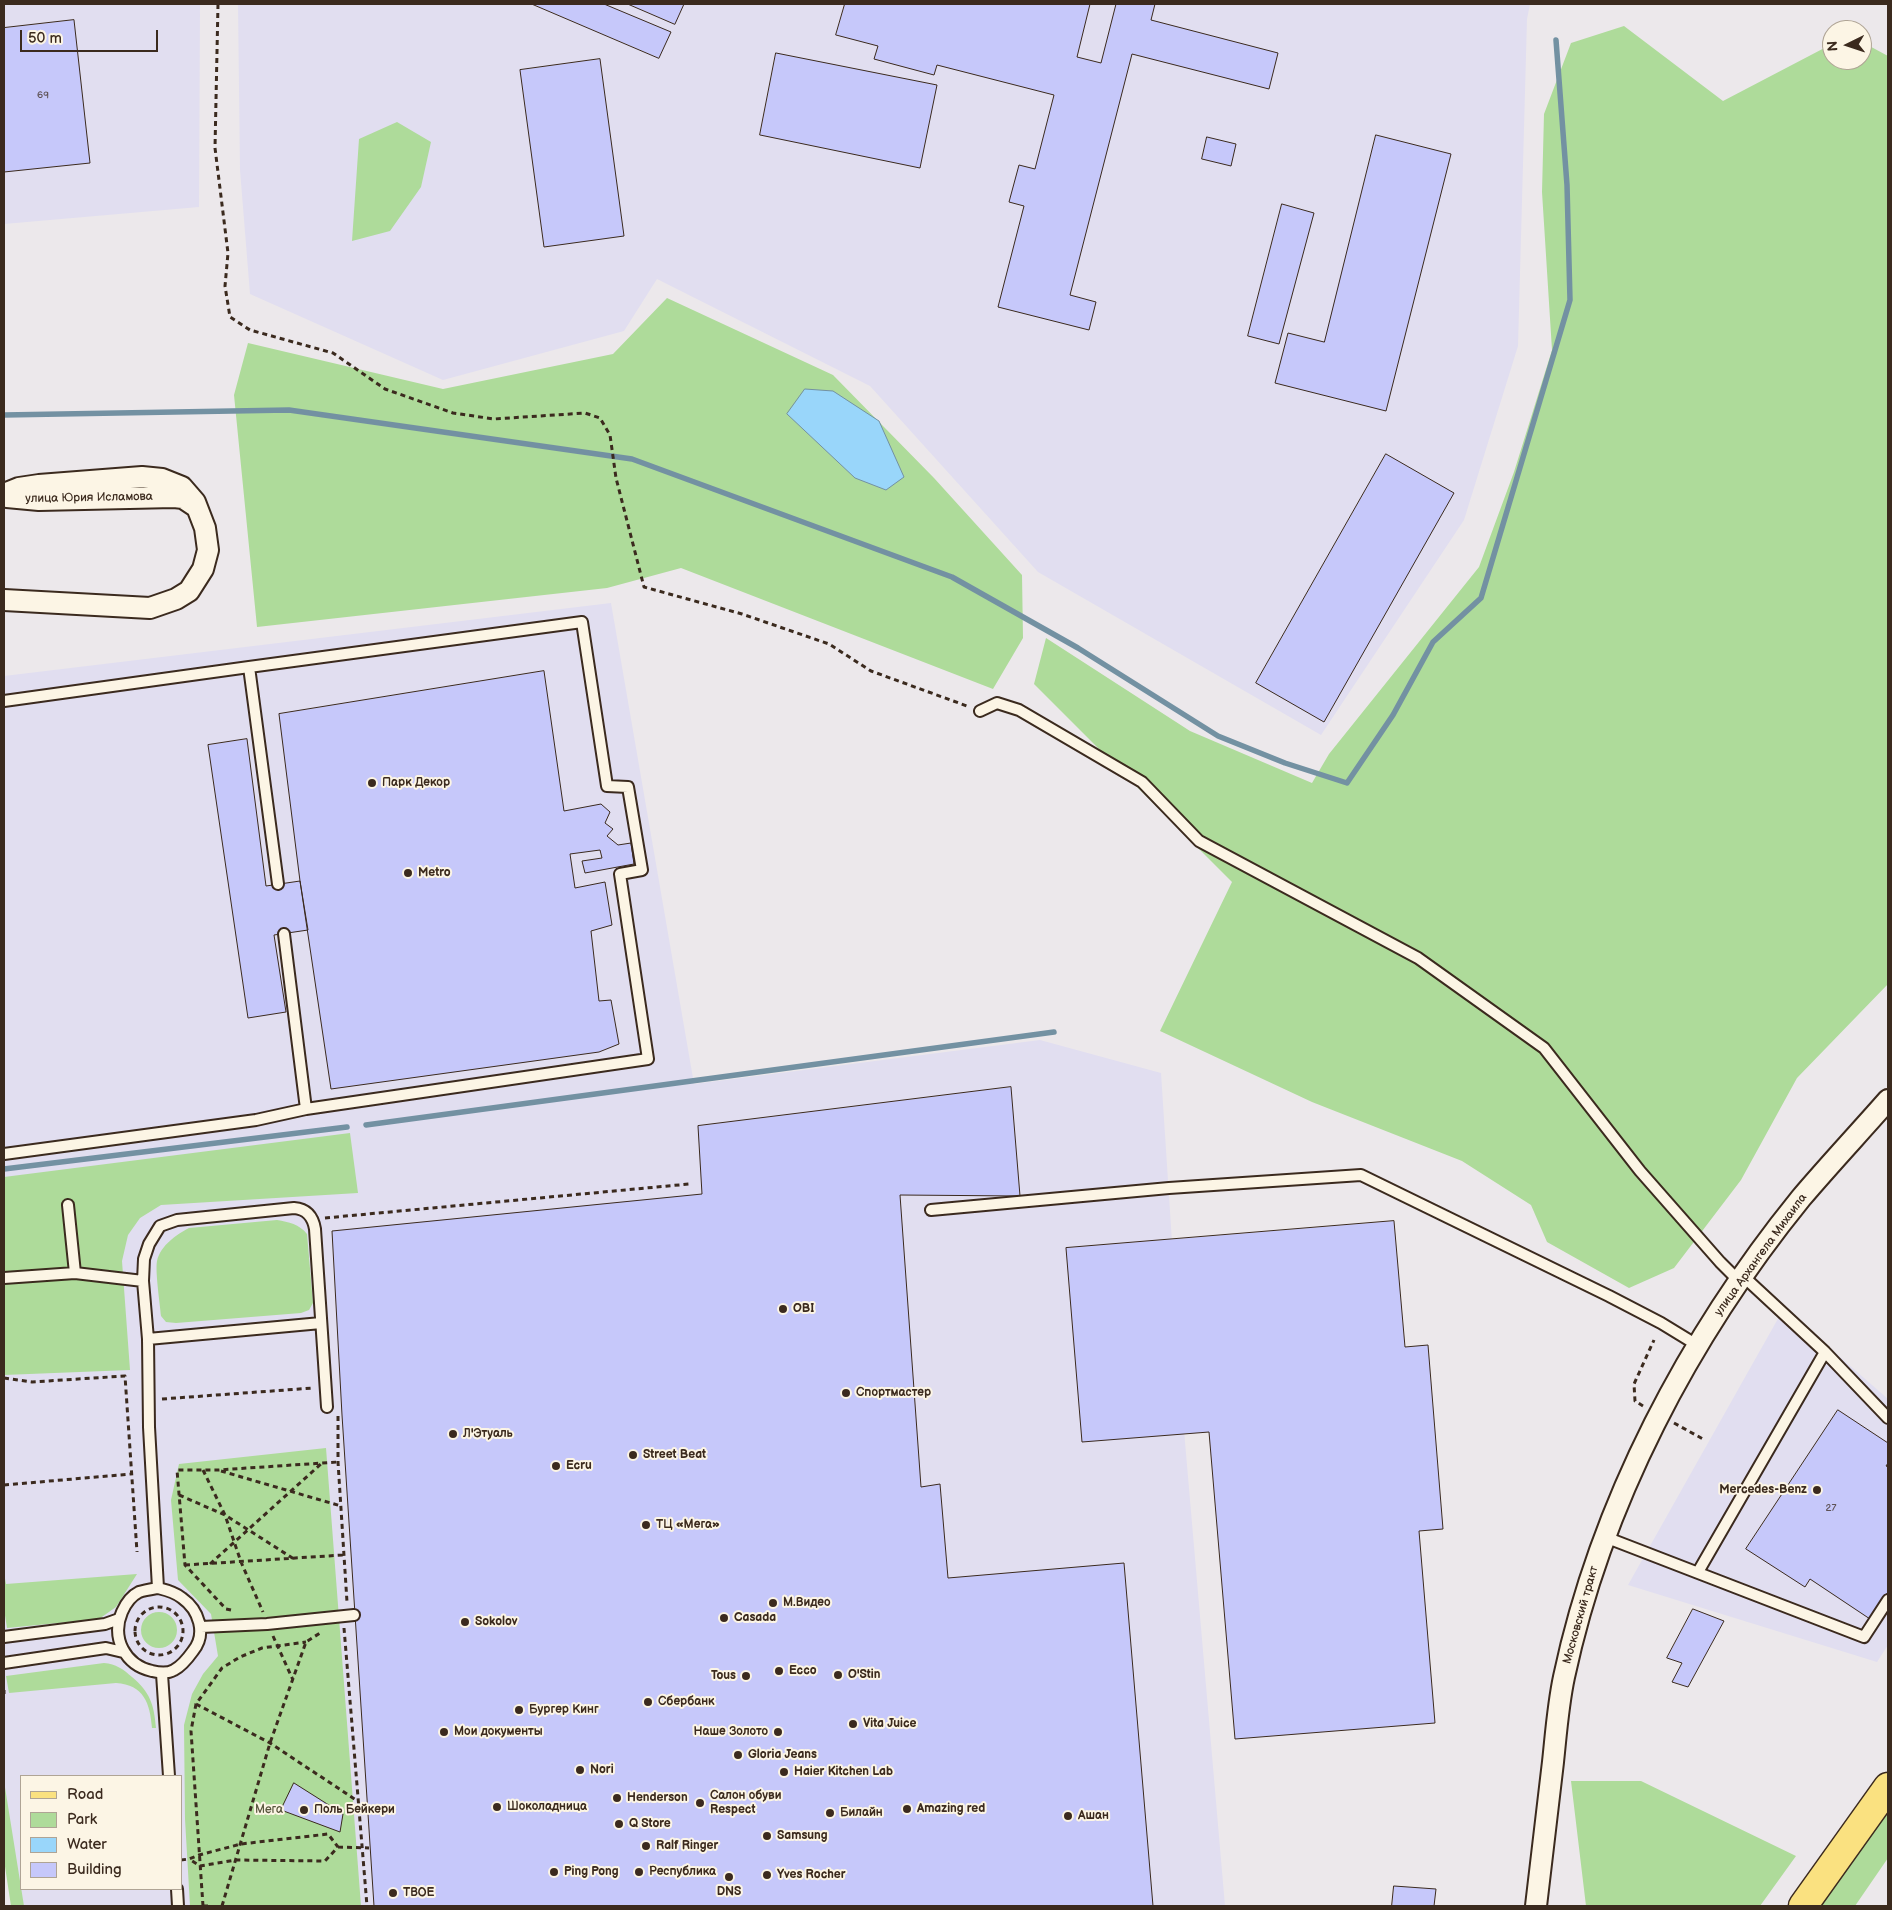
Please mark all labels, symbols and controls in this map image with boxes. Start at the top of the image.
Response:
scale bar [22,20,160,52]
north arrow [1822,20,1872,70]
text: 50 m [28,29,62,48]
text: N [1824,40,1841,52]
house number: 69 [37,89,49,101]
street label: улица Юрия Исламова [25,490,153,506]
place label: Парк Декор [382,776,450,790]
marker: Парк Декор [366,777,378,789]
place label: Metro [418,866,451,880]
marker: Metro [402,867,414,879]
street label: улица Архангела Михаила [1712,1191,1810,1319]
place label: OBI [793,1302,814,1316]
marker: OBI [777,1303,789,1315]
place label: Спортмастер [856,1386,931,1400]
marker: Спортмастер [840,1387,852,1399]
place label: Л'Этуаль [463,1427,513,1441]
marker: Л'Этуаль [447,1428,459,1440]
place label: Street Beat [643,1448,706,1462]
marker: Street Beat [627,1449,639,1461]
place label: Ecru [566,1459,592,1473]
marker: Ecru [550,1460,562,1472]
place label: Mercedes-Benz [1719,1483,1807,1497]
marker: Mercedes-Benz [1811,1484,1823,1496]
house number: 27 [1826,1502,1836,1514]
place label: ТЦ «Мега» [656,1518,720,1532]
marker: ТЦ «Мега» [640,1519,652,1531]
street label: Московский тракт [1560,1564,1602,1666]
place label: М.Видео [783,1596,831,1610]
marker: М.Видео [767,1597,779,1609]
place label: Casada [734,1611,776,1625]
marker: Casada [718,1612,730,1624]
place label: Sokolov [475,1615,517,1629]
marker: Sokolov [459,1616,471,1628]
place label: Ecco [789,1664,817,1678]
marker: Ecco [773,1665,785,1677]
place label: O'Stin [848,1668,880,1682]
place label: Tous [711,1669,736,1683]
marker: O'Stin [832,1669,844,1681]
marker: Tous [740,1670,752,1682]
place label: Сбербанк [658,1695,715,1709]
marker: Сбербанк [642,1696,654,1708]
place label: Бургер Кинг [529,1703,599,1717]
marker: Бургер Кинг [513,1704,525,1716]
place label: Vita Juice [863,1717,916,1731]
marker: Vita Juice [847,1718,859,1730]
place label: Мои документы [454,1725,543,1739]
place label: Наше Золото [693,1725,768,1739]
marker: Мои документы [438,1726,450,1738]
marker: Наше Золото [772,1726,784,1738]
place label: Gloria Jeans [748,1748,817,1762]
marker: Gloria Jeans [732,1749,744,1761]
place label: Nori [590,1763,614,1777]
marker: Nori [574,1764,586,1776]
place label: Haier Kitchen Lab [794,1765,893,1779]
marker: Haier Kitchen Lab [778,1766,790,1778]
legend [20,1775,182,1890]
text: Road [67,1785,103,1804]
place label: Салон обуви Respect [710,1789,781,1817]
place label: Henderson [627,1791,688,1805]
marker: Henderson [611,1792,623,1804]
marker: Салон обуви Respect [694,1797,706,1809]
place label: Шоколадница [507,1800,587,1814]
marker: Шоколадница [491,1801,503,1813]
place label: Amazing red [917,1802,985,1816]
park label: Мега [255,1803,283,1817]
place label: Поль Бейкери [314,1803,395,1817]
marker: Amazing red [901,1803,913,1815]
marker: Поль Бейкери [298,1804,310,1816]
place label: Билайн [840,1806,883,1820]
marker: Билайн [824,1807,836,1819]
place label: Ашан [1078,1809,1109,1823]
text: Park [67,1810,97,1829]
marker: Ашан [1062,1810,1074,1822]
place label: Q Store [629,1817,671,1831]
marker: Q Store [613,1818,625,1830]
place label: Samsung [777,1829,828,1843]
marker: Samsung [761,1830,773,1842]
text: Water [67,1835,107,1854]
place label: Ralf Ringer [656,1839,718,1853]
marker: Ralf Ringer [640,1840,652,1852]
text: Building [67,1860,122,1879]
place label: Ping Pong [564,1865,619,1879]
place label: Республика [649,1865,716,1879]
marker: Ping Pong [548,1866,560,1878]
marker: Республика [633,1866,645,1878]
place label: Yves Rocher [777,1868,845,1882]
marker: Yves Rocher [761,1869,773,1881]
marker: DNS [723,1871,735,1883]
place label: DNS [717,1885,741,1899]
place label: ТВОЕ [403,1886,434,1900]
marker: ТВОЕ [387,1887,399,1899]

